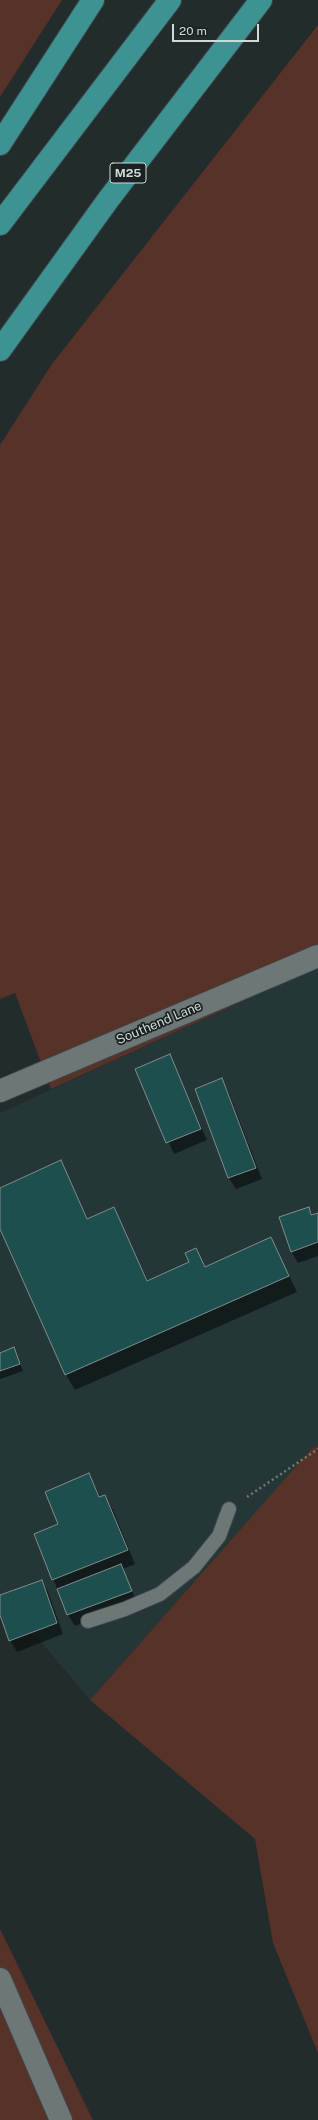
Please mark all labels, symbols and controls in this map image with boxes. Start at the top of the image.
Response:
scale bar [174,16,261,42]
text: 20 m [179,24,207,38]
road number: M25 [110,163,146,183]
street label: Southend Lane [114,998,204,1048]

